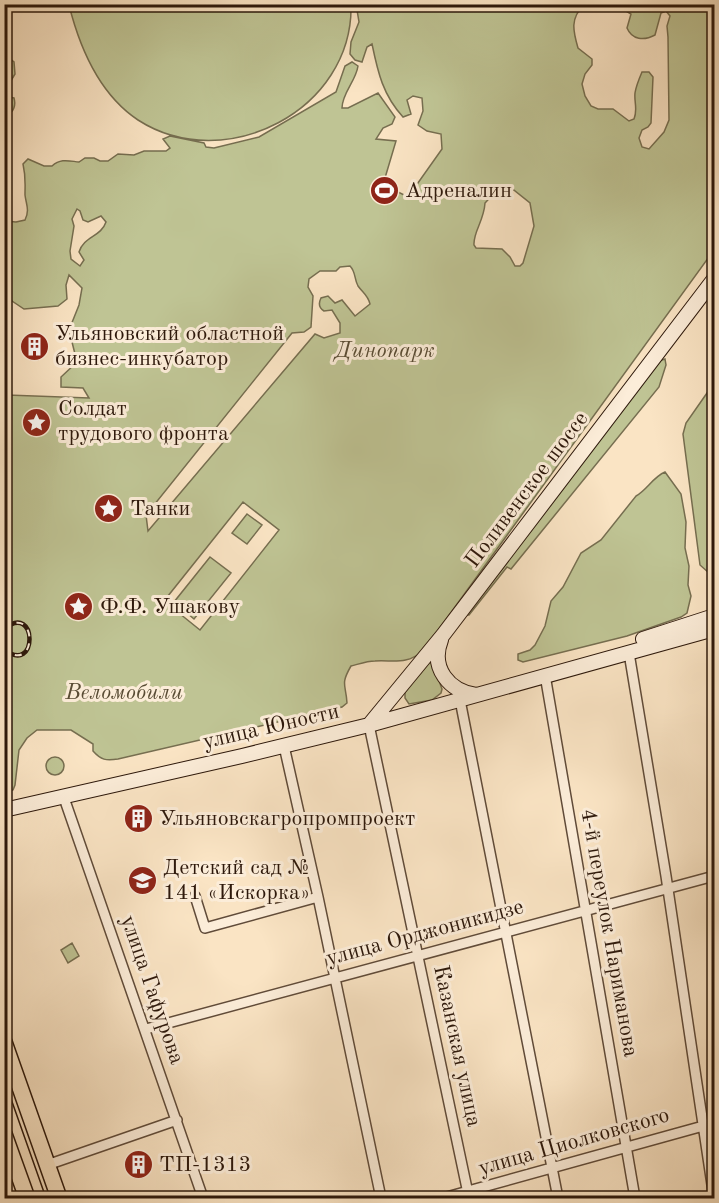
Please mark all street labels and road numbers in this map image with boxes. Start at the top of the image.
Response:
street label: Поливенское шоссе [461,408,593,572]
street label: улица Юности [201,701,341,753]
street label: 4-й переулок Нариманова [576,807,642,1059]
street label: улица Орджоникидзе [324,896,526,970]
street label: улица Гафурова [116,913,188,1067]
street label: Казанская улица [429,963,485,1129]
street label: улица Циолковского [476,1104,672,1180]

